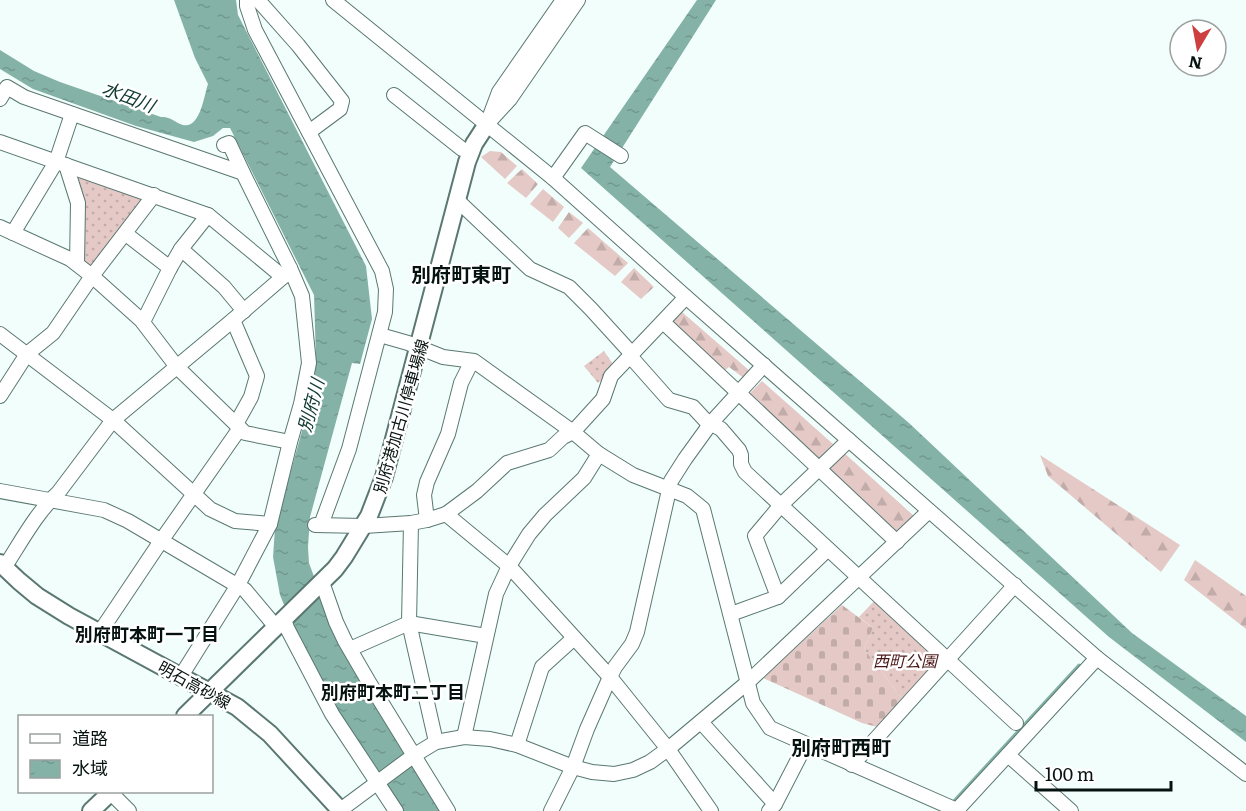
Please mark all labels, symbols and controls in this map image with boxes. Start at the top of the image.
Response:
north arrow [1168,18,1228,78]
text: N [1187,51,1204,77]
water label: 水田川 [99,74,161,119]
district label: 別府町東町 [411,258,511,288]
street label: 別府港加古川停車場線 [366,336,434,496]
water label: 別府川 [290,373,331,435]
district label: 別府町本町一丁目 [75,620,219,647]
park label: 西町公園 [873,648,939,672]
street label: 明石高砂線 [154,654,236,714]
district label: 別府町本町二丁目 [321,678,465,705]
legend [18,715,213,793]
text: 道路 [72,724,108,751]
district label: 別府町西町 [791,731,891,761]
text: 水域 [72,754,108,781]
scale bar [1036,754,1171,792]
text: 100 m [1045,760,1094,787]

